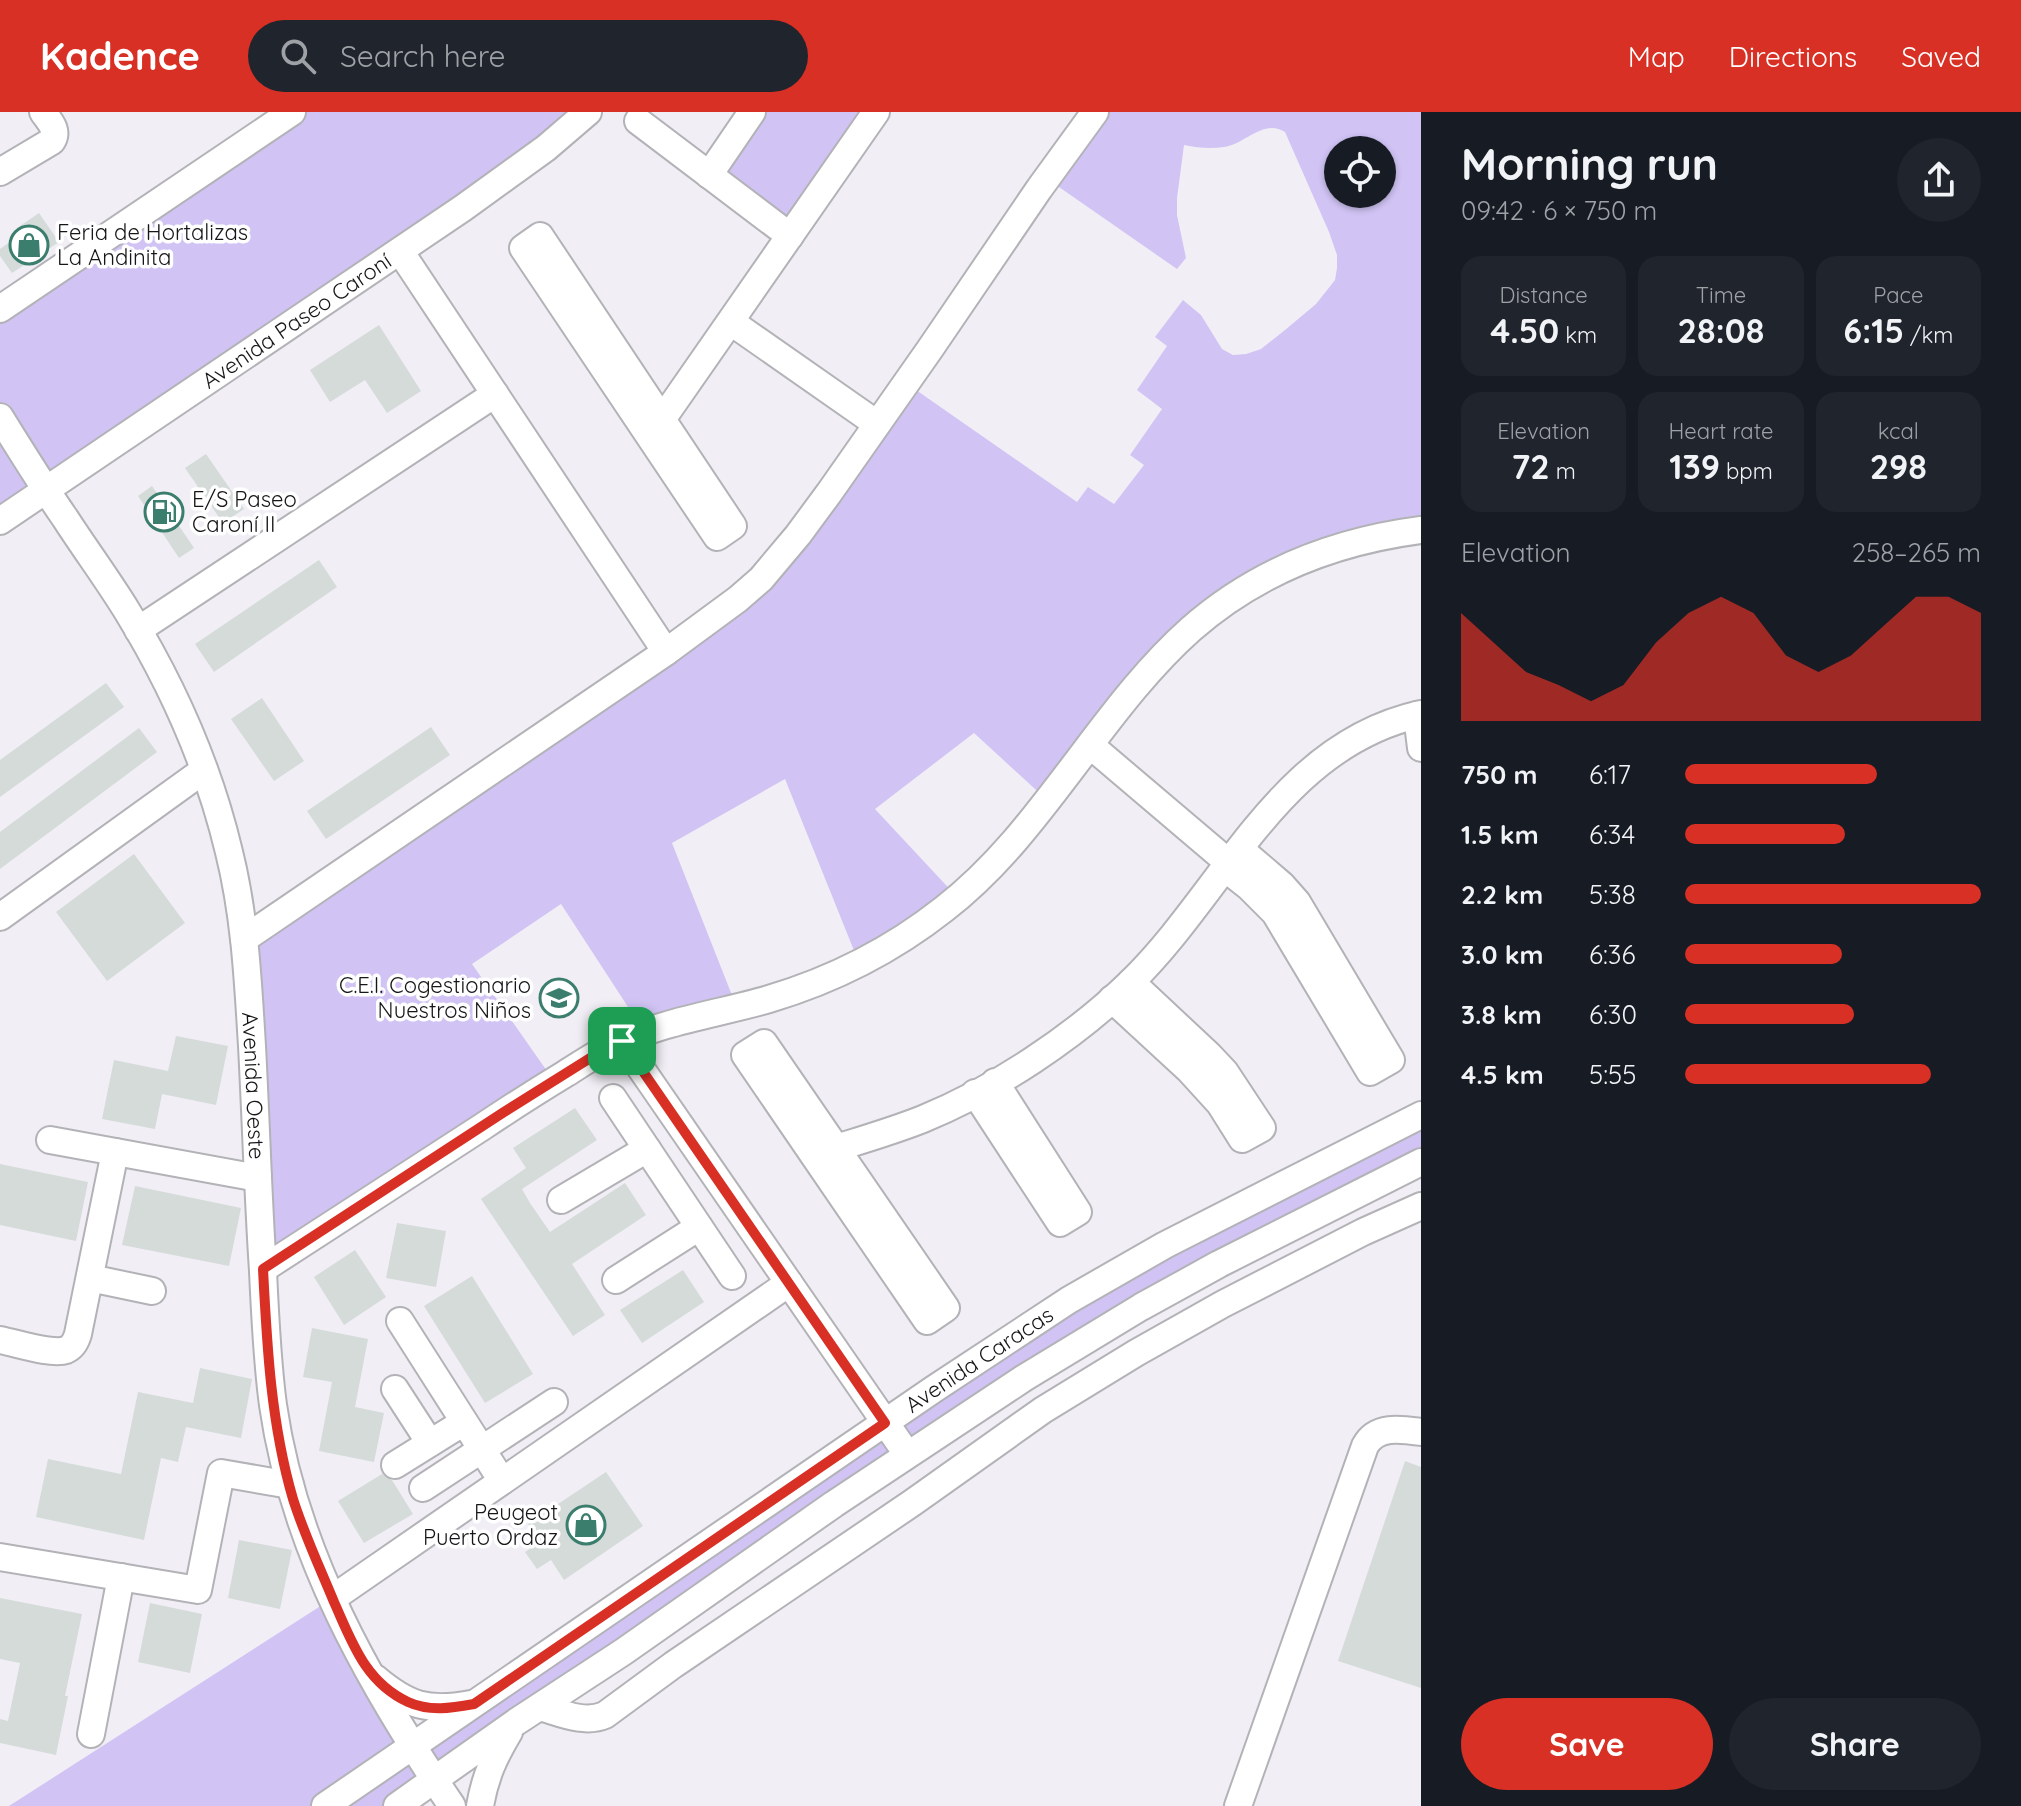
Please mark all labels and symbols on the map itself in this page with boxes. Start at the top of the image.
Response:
place label: Feria de Hortalizas La Andinita [57,218,248,271]
shop icon: Feria de Hortalizas La Andinita [8,224,50,266]
street label: Avenida Paseo Caroní [197,246,397,394]
place label: E/S Paseo Caroní II [192,485,297,538]
fuel station icon: E/S Paseo Caroní II [143,491,185,533]
place label: C.E.I. Cogestionario Nuestros Niños [339,971,531,1024]
school or university icon: C.E.I. Cogestionario Nuestros Niños [538,977,580,1019]
pin [588,1007,656,1075]
street label: Avenida Oeste [236,1011,271,1160]
street label: Avenida Caracas [900,1300,1059,1419]
place label: Peugeot Puerto Ordaz [423,1498,558,1551]
shop icon: Peugeot Puerto Ordaz [565,1504,607,1546]

